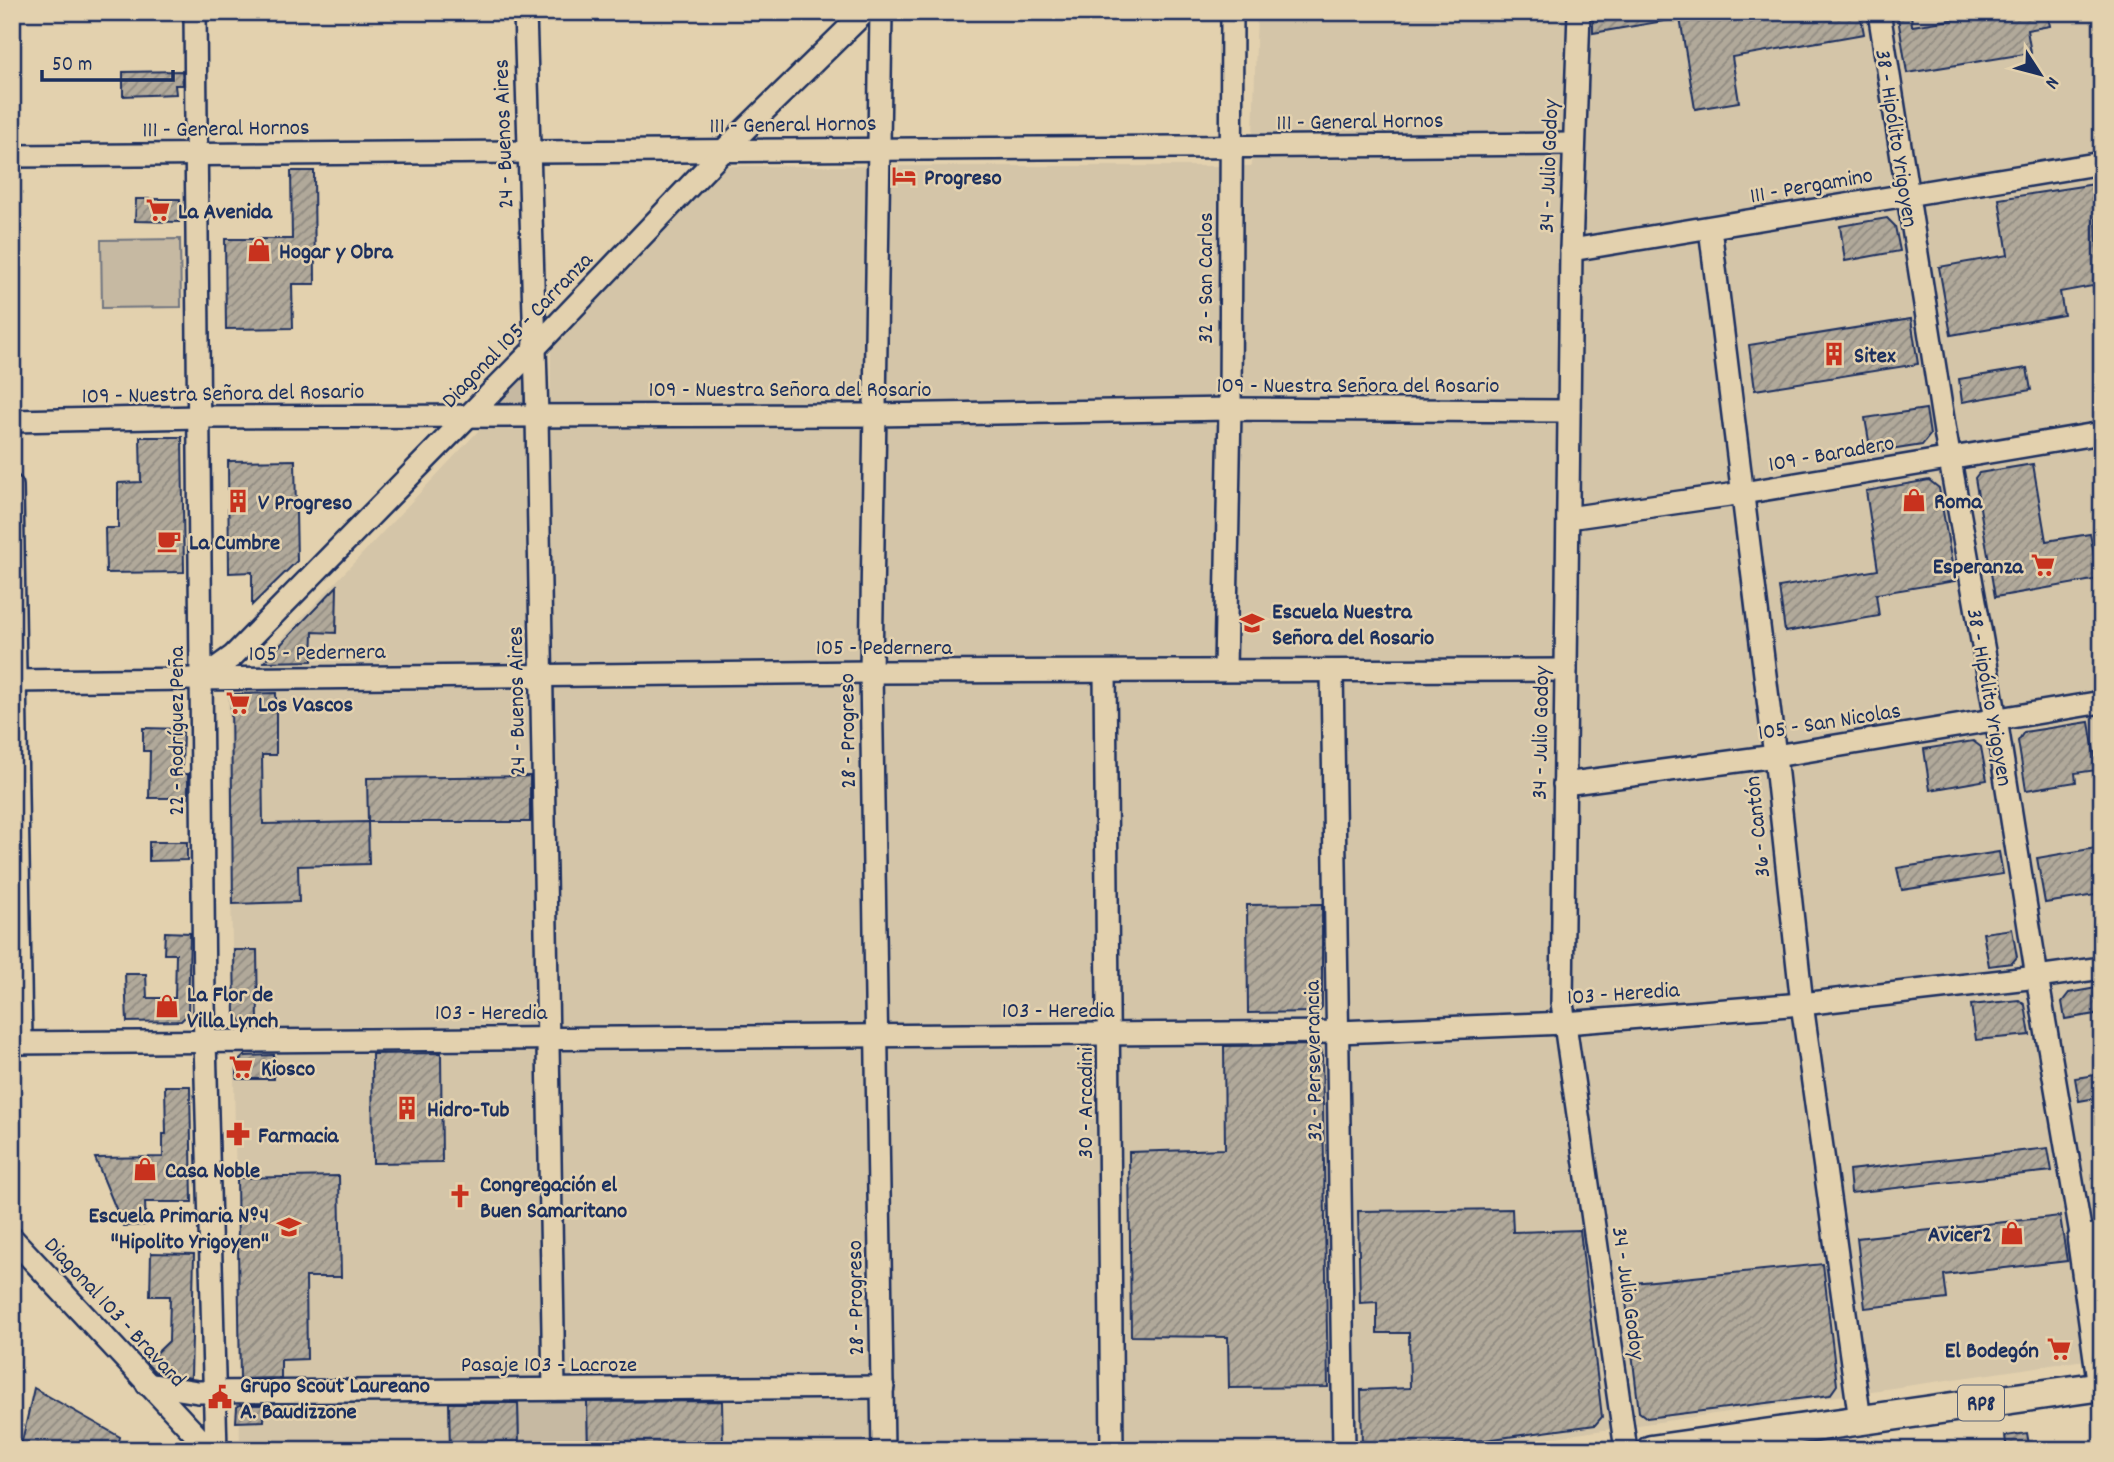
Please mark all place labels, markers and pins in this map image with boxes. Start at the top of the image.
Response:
hotel icon: Progreso [890,162,918,190]
place label: Progreso [924,163,1002,196]
supermarket icon: La Avenida [144,196,172,224]
place label: La Avenida [178,197,273,230]
shop icon: Hogar y Obra [245,236,273,264]
place label: Hogar y Obra [279,237,394,270]
building icon: Sitex [1820,340,1848,368]
place label: Sitex [1854,341,1896,374]
shop icon: Roma [1900,486,1928,514]
building icon: V Progreso [224,487,252,515]
place label: Roma [1934,487,1983,520]
place label: V Progreso [258,488,352,521]
cafe icon: La Cumbre [155,527,183,555]
place label: La Cumbre [189,528,280,561]
supermarket icon: Esperanza [2029,551,2057,579]
place label: Esperanza [1933,552,2024,585]
place label: Escuela Nuestra Señora del Rosario [1272,597,1434,656]
school or university icon: Escuela Nuestra Señora del Rosario [1238,609,1266,637]
supermarket icon: Los Vascos [224,689,252,717]
place label: Los Vascos [258,690,354,723]
place label: La Flor de Villa Lynch [187,980,278,1039]
shop icon: La Flor de Villa Lynch [153,992,181,1020]
supermarket icon: Kiosco [227,1053,255,1081]
place label: Kiosco [261,1054,315,1087]
building icon: Hidro-Tub [393,1094,421,1122]
place label: Hidro-Tub [427,1095,510,1128]
pharmacy icon: Farmacia [224,1120,252,1148]
place label: Farmacia [258,1121,340,1154]
shop icon: Casa Noble [131,1155,159,1183]
place label: Casa Noble [165,1156,260,1189]
place label: Congregación el Buen Samaritano [480,1170,627,1229]
church icon: Congregación el Buen Samaritano [446,1182,474,1210]
place label: Escuela Primaria Nº4 "Hipolito Yrigoyen" [88,1201,269,1260]
school or university icon: Escuela Primaria Nº4 "Hipolito Yrigoyen" [275,1213,303,1241]
shop icon: Avicer2 [1998,1219,2026,1247]
place label: Avicer2 [1928,1220,1992,1253]
supermarket icon: El Bodegón [2045,1335,2073,1363]
place label: El Bodegón [1945,1336,2039,1369]
place label: Grupo Scout Laureano A. Baudizzone [240,1371,430,1430]
public building icon: Grupo Scout Laureano A. Baudizzone [206,1383,234,1411]

